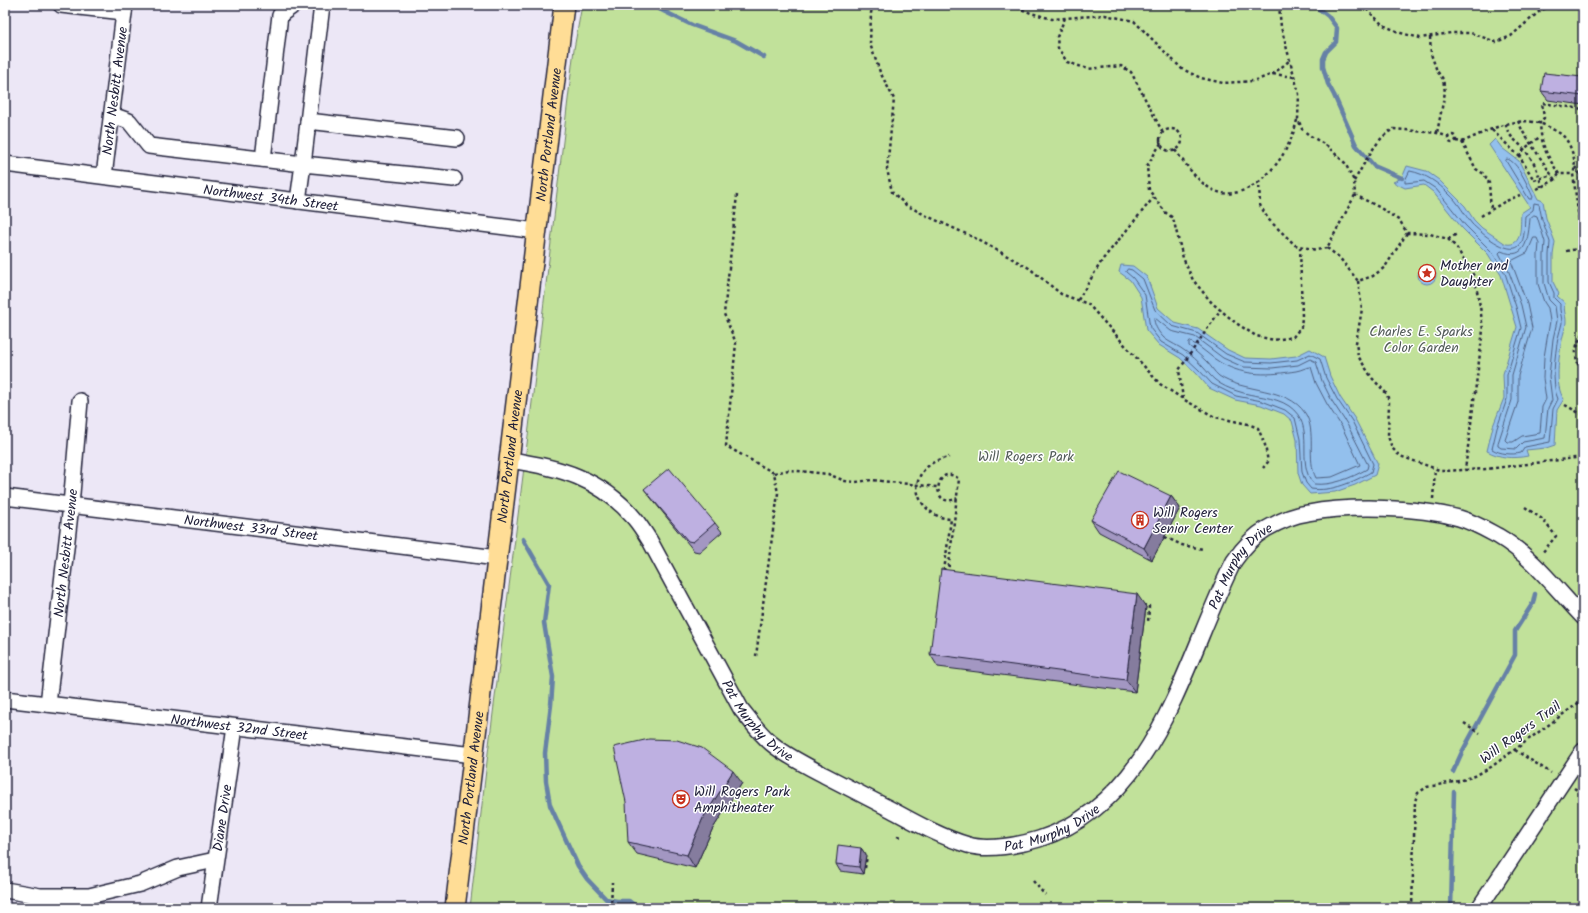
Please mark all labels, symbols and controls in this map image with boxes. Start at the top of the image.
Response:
street label: North Nesbitt Avenue [97,25,134,156]
street label: North Portland Avenue [530,66,568,203]
street label: Northwest 34th Street [202,179,340,218]
place label: Mother and Daughter [1440,255,1509,293]
place icon: Mother and Daughter [1417,263,1437,283]
park label: Charles E. Sparks Color Garden [1369,321,1473,359]
street label: North Portland Avenue [492,388,530,524]
park label: Will Rogers Park [978,446,1074,468]
street label: North Nesbitt Avenue [48,487,84,619]
place label: Will Rogers Senior Center [1153,502,1234,540]
street label: Northwest 33rd Street [183,509,320,548]
building icon: Will Rogers Senior Center [1130,510,1150,530]
street label: Pat Murphy Drive [1203,517,1277,613]
street label: Pat Murphy Drive [715,676,798,768]
street label: Will Rogers Trail [1475,695,1566,770]
street label: Northwest 32nd Street [169,709,310,747]
street label: North Portland Avenue [453,709,491,846]
place label: Will Rogers Park Amphitheater [694,781,790,819]
street label: Diane Drive [207,782,239,853]
theatre icon: Will Rogers Park Amphitheater [671,789,691,809]
street label: Pat Murphy Drive [1003,799,1106,858]

